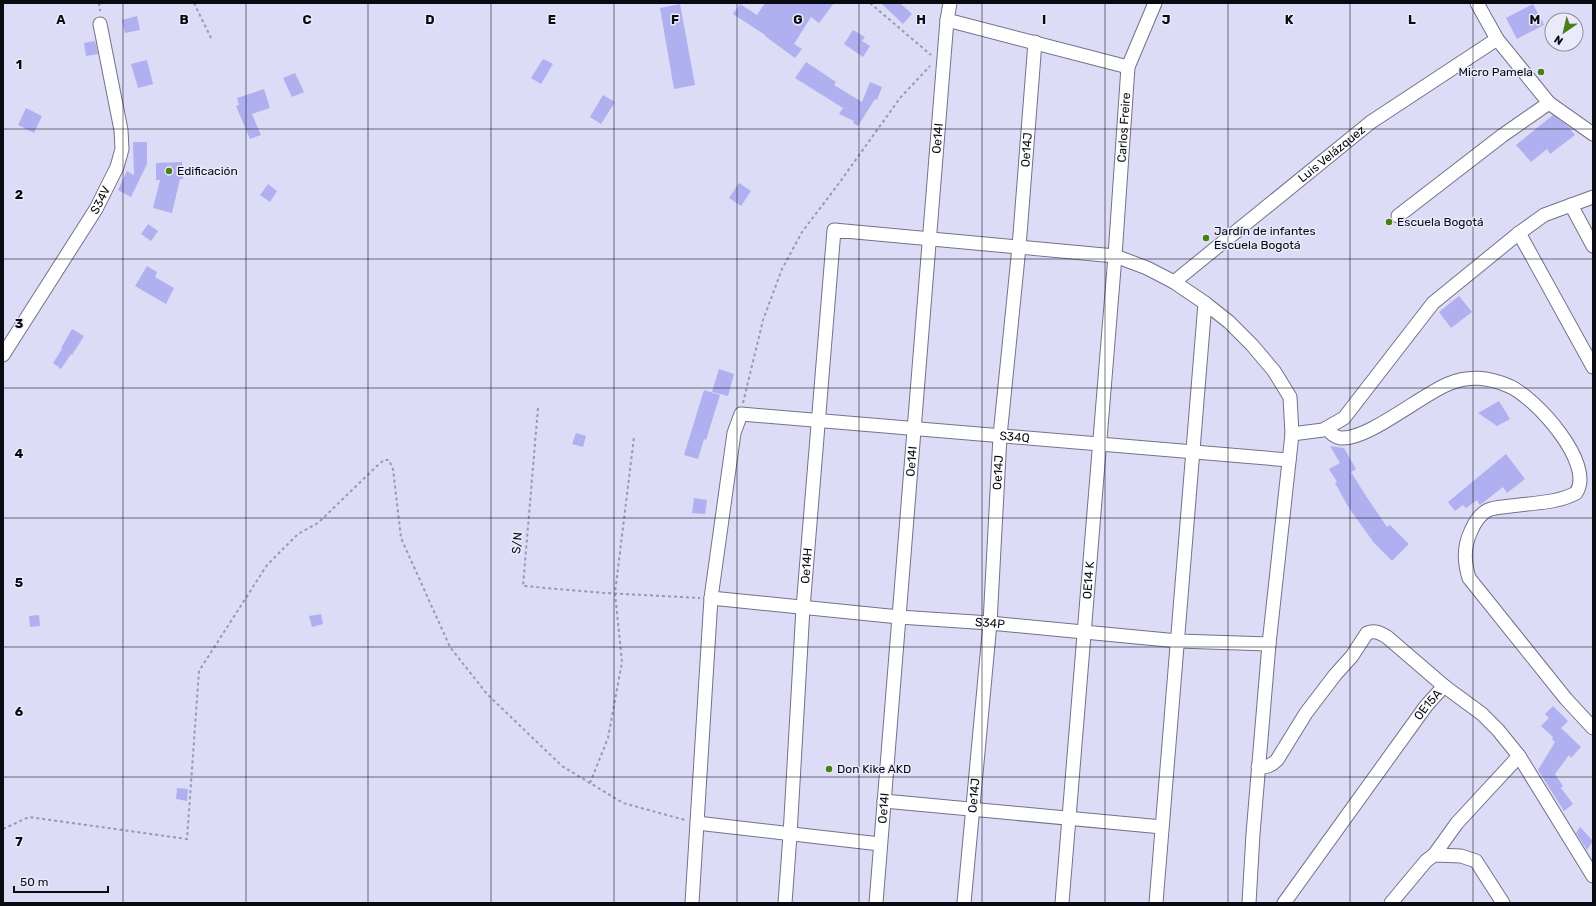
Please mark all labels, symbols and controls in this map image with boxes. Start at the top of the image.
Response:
text: A [56,12,66,27]
text: B [179,12,189,27]
text: C [302,12,312,27]
text: D [425,12,435,27]
text: E [548,12,556,27]
text: F [671,12,679,27]
text: G [793,12,803,27]
text: H [916,12,926,27]
text: I [1042,12,1046,27]
text: J [1162,12,1170,27]
text: K [1285,12,1294,27]
text: L [1408,12,1416,27]
text: M [1530,12,1540,27]
north arrow [1544,12,1584,52]
text: N [1552,32,1566,47]
text: 1 [16,57,22,72]
place label: Micro Pamela [1459,65,1533,79]
marker: Micro Pamela [1536,67,1546,77]
street label: Carlos Freire [1114,92,1133,163]
street label: Oe14I [929,123,946,154]
street label: Luis Velázquez [1295,123,1368,185]
street label: Oe14J [1018,132,1035,168]
place label: Edificación [177,164,238,178]
marker: Edificación [164,166,174,176]
street label: S34V [87,184,113,217]
text: 2 [15,187,23,202]
place label: Escuela Bogotá [1397,215,1484,229]
marker: Escuela Bogotá [1384,217,1394,227]
place label: Jardín de infantes Escuela Bogotá [1214,224,1316,252]
marker: Jardín de infantes Escuela Bogotá [1201,233,1211,243]
text: 3 [15,316,24,331]
street label: S34Q [999,429,1030,445]
text: 4 [15,446,24,461]
street label: Oe14I [903,446,920,477]
street label: Oe14J [990,455,1006,490]
street label: S/N [509,531,525,555]
street label: Oe14H [798,547,815,584]
street label: OE14 K [1080,560,1097,600]
text: 5 [15,575,23,590]
street label: S34P [974,615,1006,631]
street label: OE15A [1411,686,1445,723]
text: 6 [15,704,24,719]
place label: Don Kike AKD [837,762,911,776]
marker: Don Kike AKD [824,764,834,774]
street label: Oe14J [965,777,983,814]
street label: Oe14I [875,792,892,824]
text: 7 [15,834,23,849]
scale bar [14,868,108,894]
text: 50 m [20,875,48,889]

